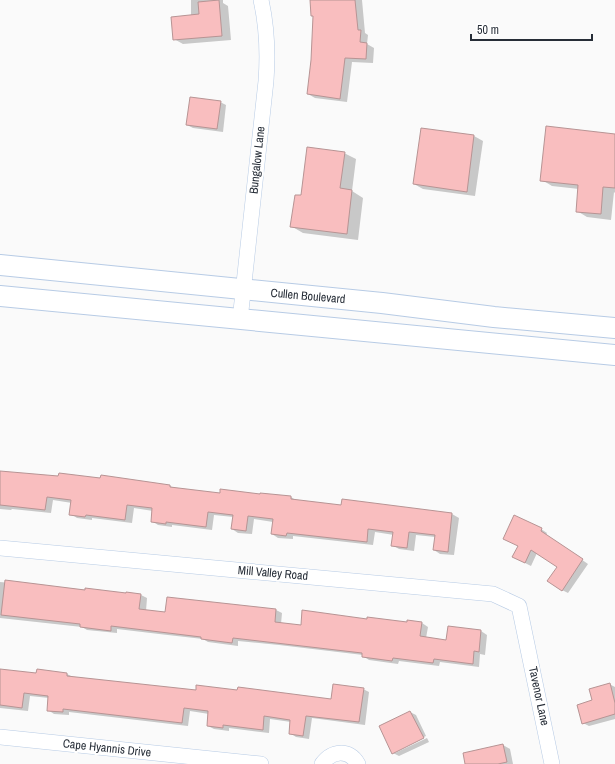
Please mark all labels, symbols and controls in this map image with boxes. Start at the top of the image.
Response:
scale bar [471,16,592,42]
text: 50 m [477,22,499,38]
street label: Bungalow Lane [245,125,269,195]
street label: Cullen Boulevard [270,285,346,307]
street label: Mill Valley Road [237,562,309,584]
street label: Tavenor Lane [525,665,553,727]
street label: Cape Hyannis Drive [62,735,152,761]

